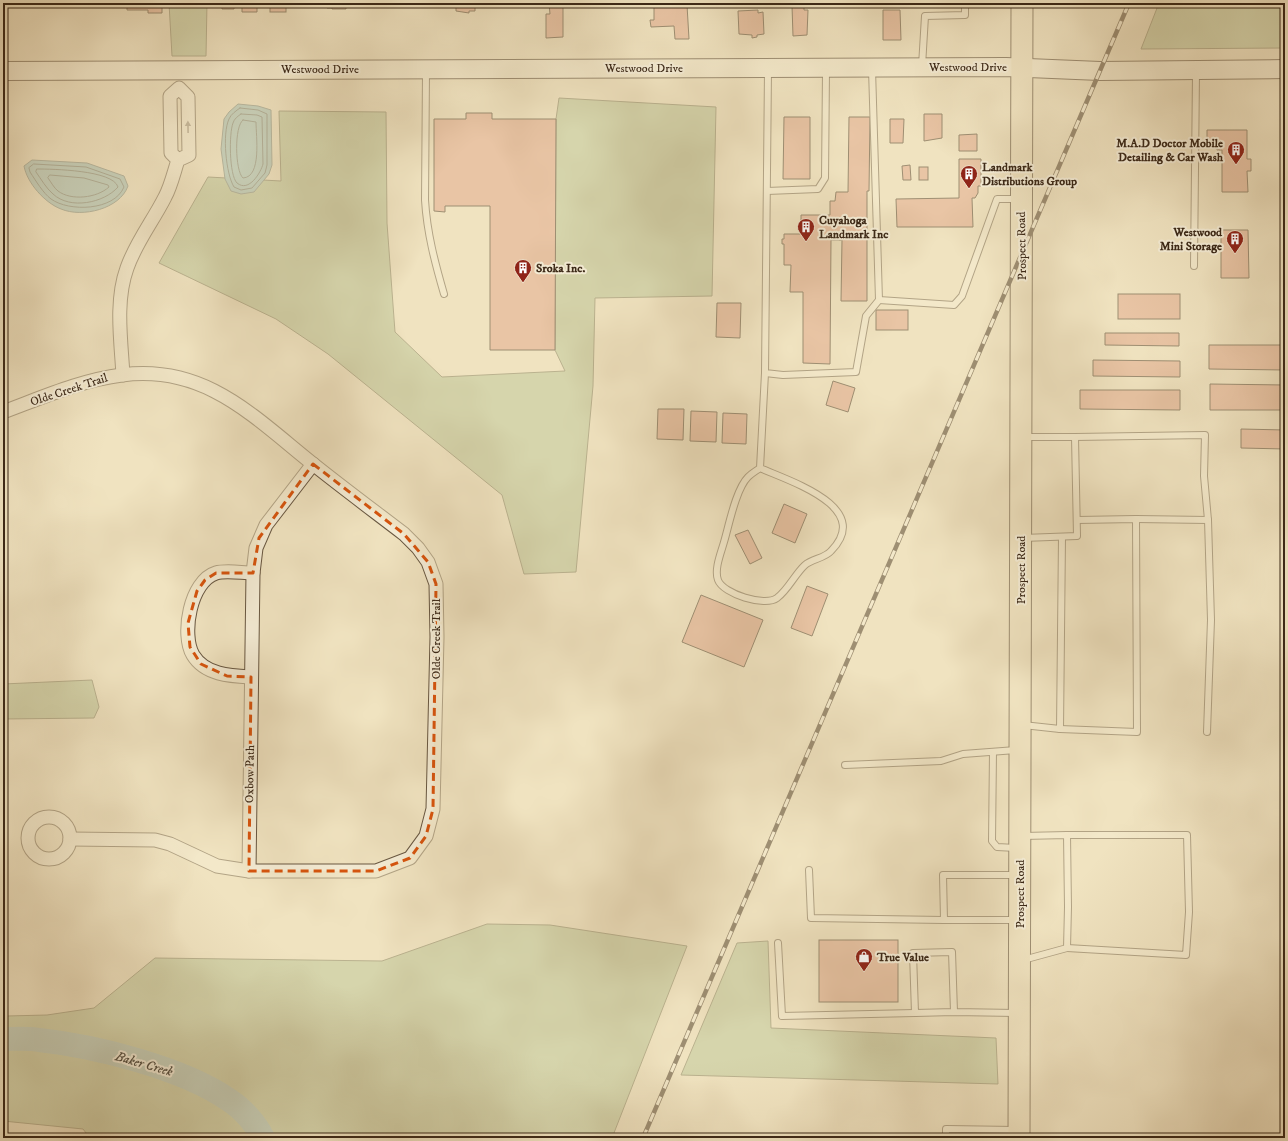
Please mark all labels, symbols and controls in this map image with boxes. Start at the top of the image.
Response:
street label: Westwood Drive [928,60,1007,75]
street label: Westwood Drive [604,61,683,76]
street label: Westwood Drive [280,62,359,77]
one-way arrow [185,120,191,133]
place label: M.A.D Doctor Mobile Detailing & Car Wash [1116,136,1224,165]
building icon: M.A.D Doctor Mobile Detailing & Car Wash [1226,140,1246,165]
place label: Landmark Distributions Group [982,160,1077,189]
building icon: Landmark Distributions Group [959,164,979,189]
street label: Prospect Road [1014,212,1030,280]
place label: Cuyahoga Landmark Inc [819,213,889,242]
building icon: Cuyahoga Landmark Inc [796,217,816,242]
place label: Westwood Mini Storage [1160,225,1223,254]
building icon: Westwood Mini Storage [1225,229,1245,254]
building icon: Sroka Inc. [513,258,533,283]
place label: Sroka Inc. [536,261,585,276]
street label: Olde Creek Trail [28,370,110,410]
street label: Prospect Road [1014,536,1029,604]
street label: Olde Creek Trail [429,598,444,679]
street label: Oxbow Path [242,744,258,803]
street label: Prospect Road [1013,860,1028,928]
shop icon: True Value [854,947,874,972]
place label: True Value [876,950,929,965]
water label: Baker Creek [113,1048,175,1080]

